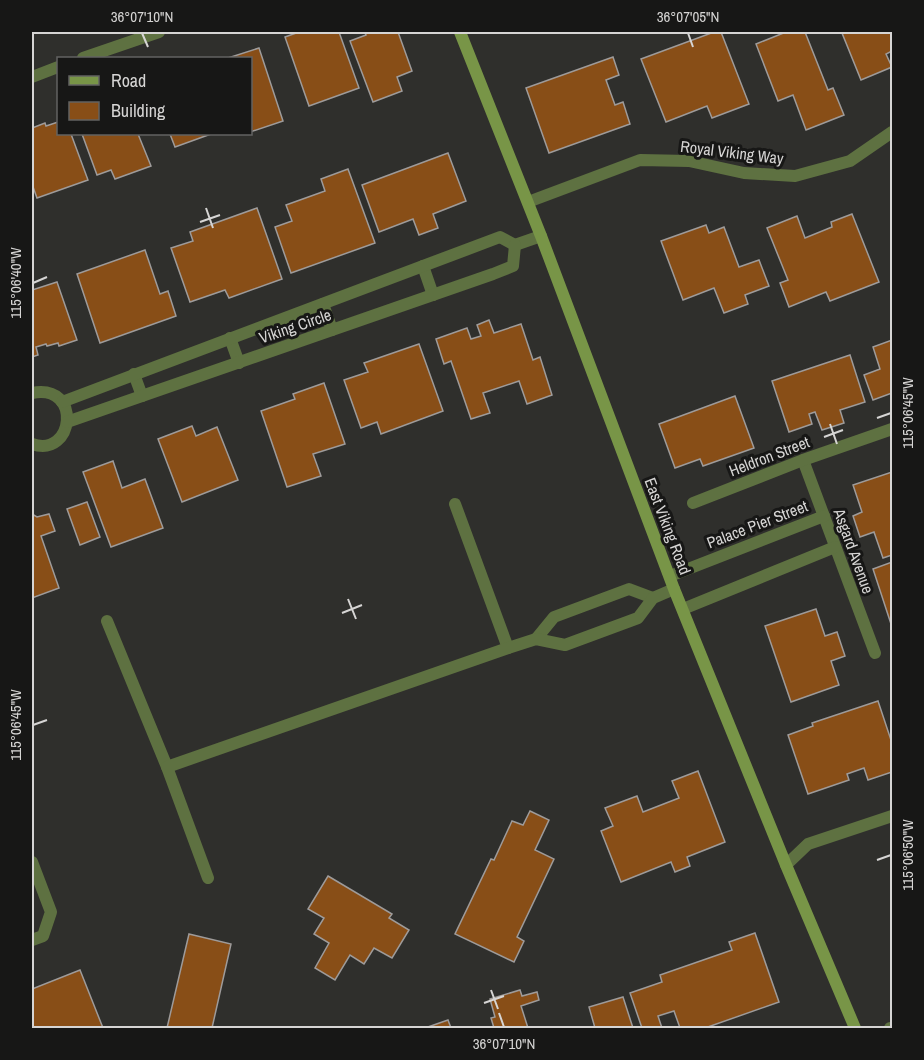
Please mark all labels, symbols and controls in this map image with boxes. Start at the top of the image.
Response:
text: 36°07'10"N [111,6,173,27]
text: 36°07'05"N [657,6,719,27]
legend [57,57,252,135]
text: Road [111,68,146,93]
text: Building [111,98,166,123]
street label: Royal Viking Way [679,135,785,169]
text: 115°06'40"W [5,247,26,319]
street label: Viking Circle [256,303,334,349]
text: 115°06'45"W [897,377,918,449]
street label: Heldron Street [726,430,813,481]
street label: East Viking Road [639,474,697,578]
street label: Palace Pier Street [703,495,811,553]
street label: Asgard Avenue [828,505,880,596]
text: 115°06'45"W [5,689,26,761]
text: 115°06'50"W [897,819,918,891]
text: 36°07'10"N [473,1033,535,1054]

